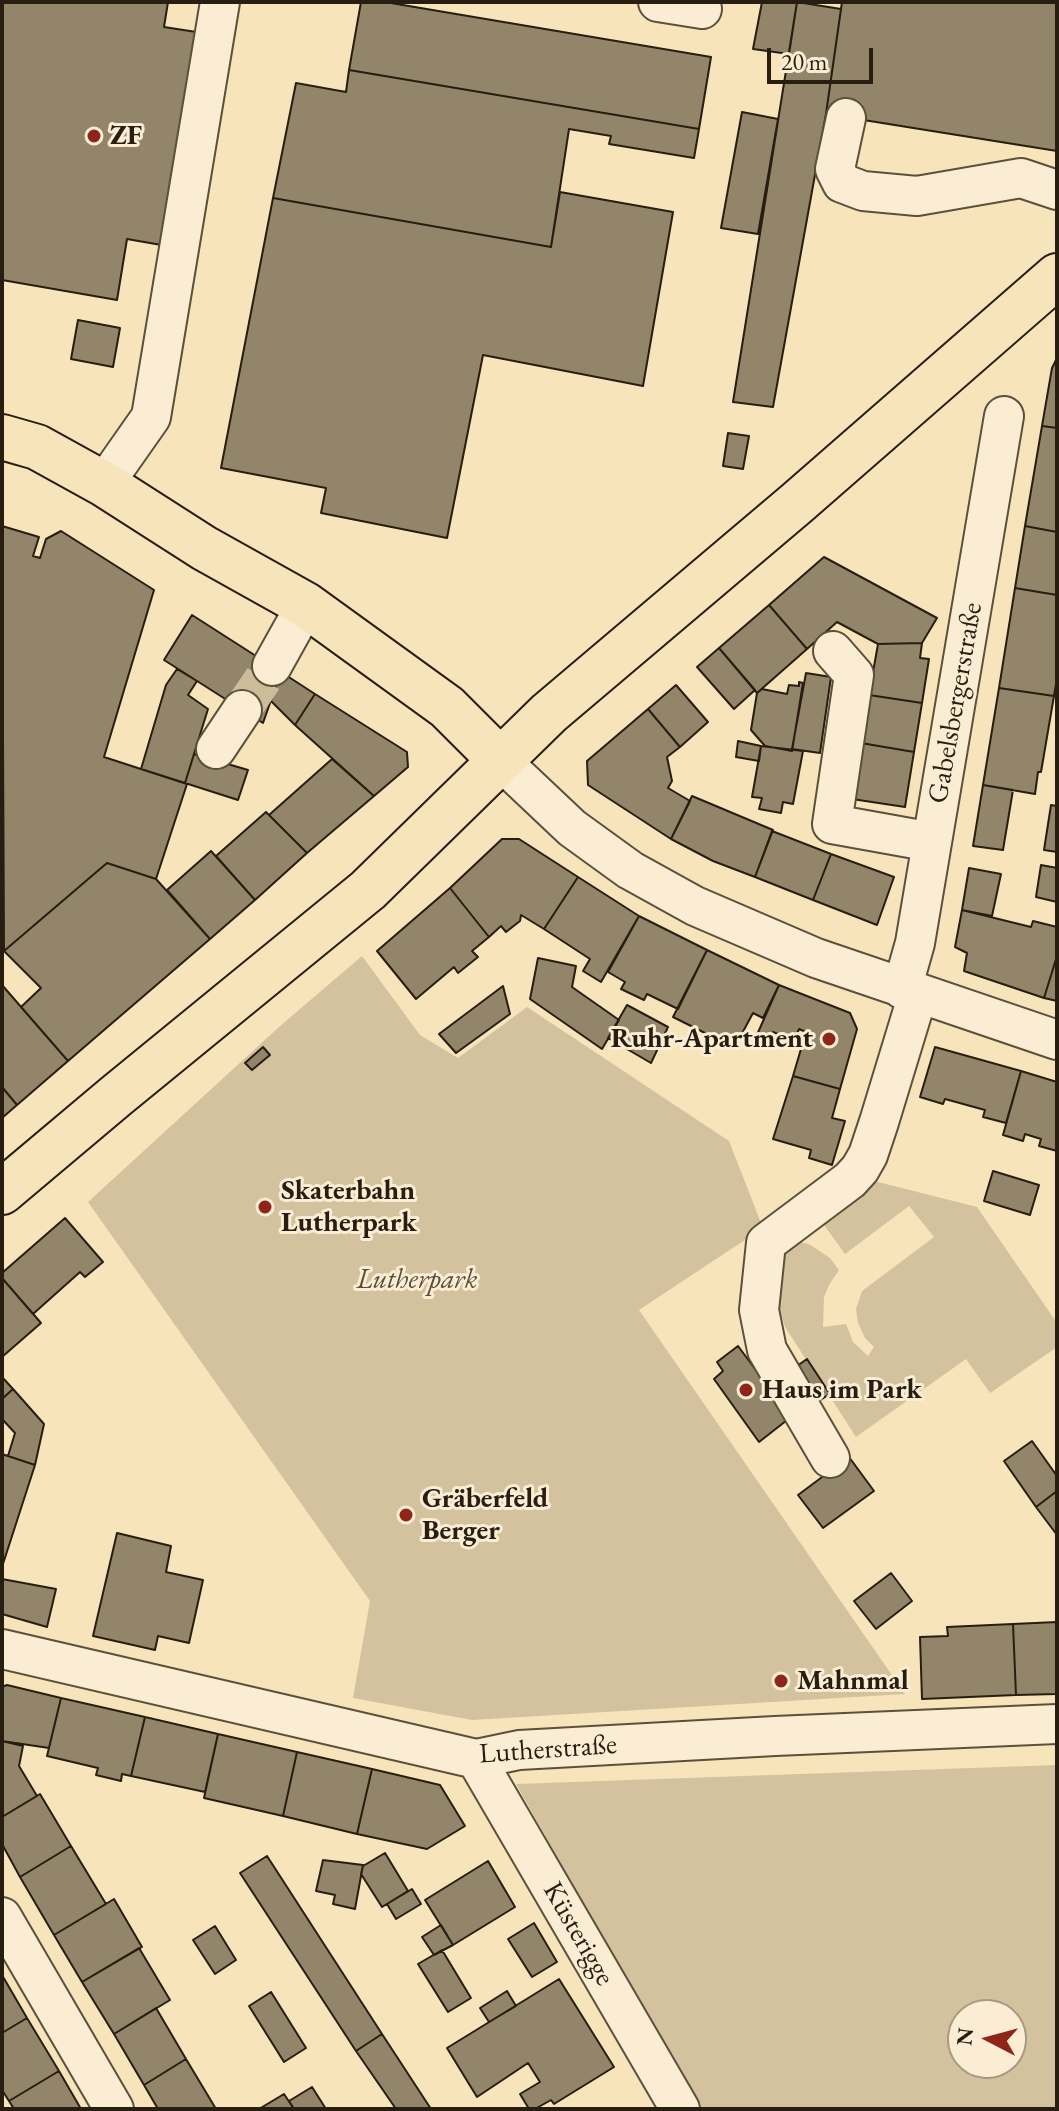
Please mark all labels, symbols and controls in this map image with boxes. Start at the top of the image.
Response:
scale bar [771,32,877,82]
text: 20 m [781,46,828,77]
place label: ZF [110,119,142,153]
marker: ZF [85,127,103,145]
street label: Gabelsbergerstraße [922,600,990,806]
place label: Ruhr-Apartment [611,1022,813,1056]
marker: Ruhr-Apartment [820,1030,838,1048]
place label: Skaterbahn Lutherpark [281,1174,417,1240]
marker: Skaterbahn Lutherpark [256,1198,274,1216]
park label: Lutherpark [357,1263,477,1297]
place label: Haus im Park [762,1373,922,1407]
marker: Haus im Park [737,1381,755,1399]
place label: Gräberfeld Berger [422,1482,548,1548]
marker: Gräberfeld Berger [397,1506,415,1524]
place label: Mahnmal [797,1664,909,1698]
marker: Mahnmal [772,1672,790,1690]
street label: Lutherstraße [478,1728,618,1772]
street label: Küsterigge [535,1876,621,1992]
north arrow [947,1999,1027,2079]
text: N [949,2026,980,2047]

